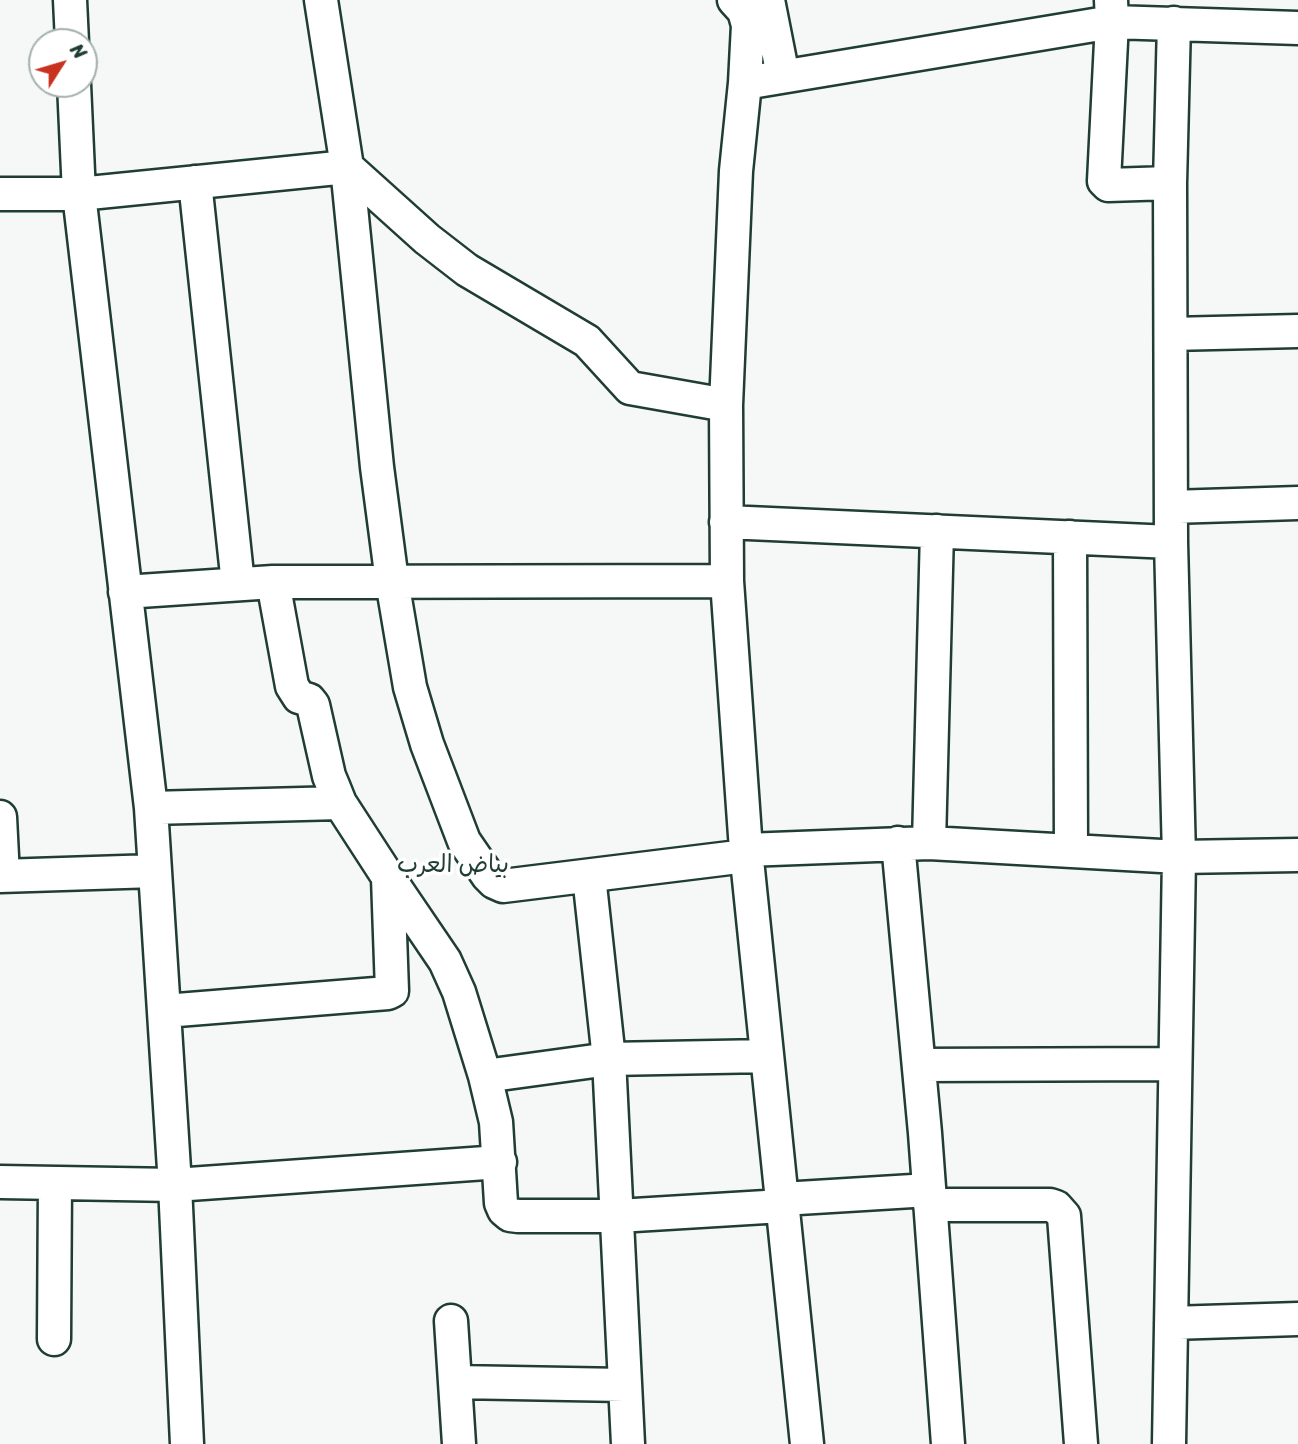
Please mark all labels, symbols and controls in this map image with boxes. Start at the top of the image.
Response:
north arrow [28,28,98,98]
text: N [61,36,96,66]
district label: بياض العرب [397,852,509,880]

